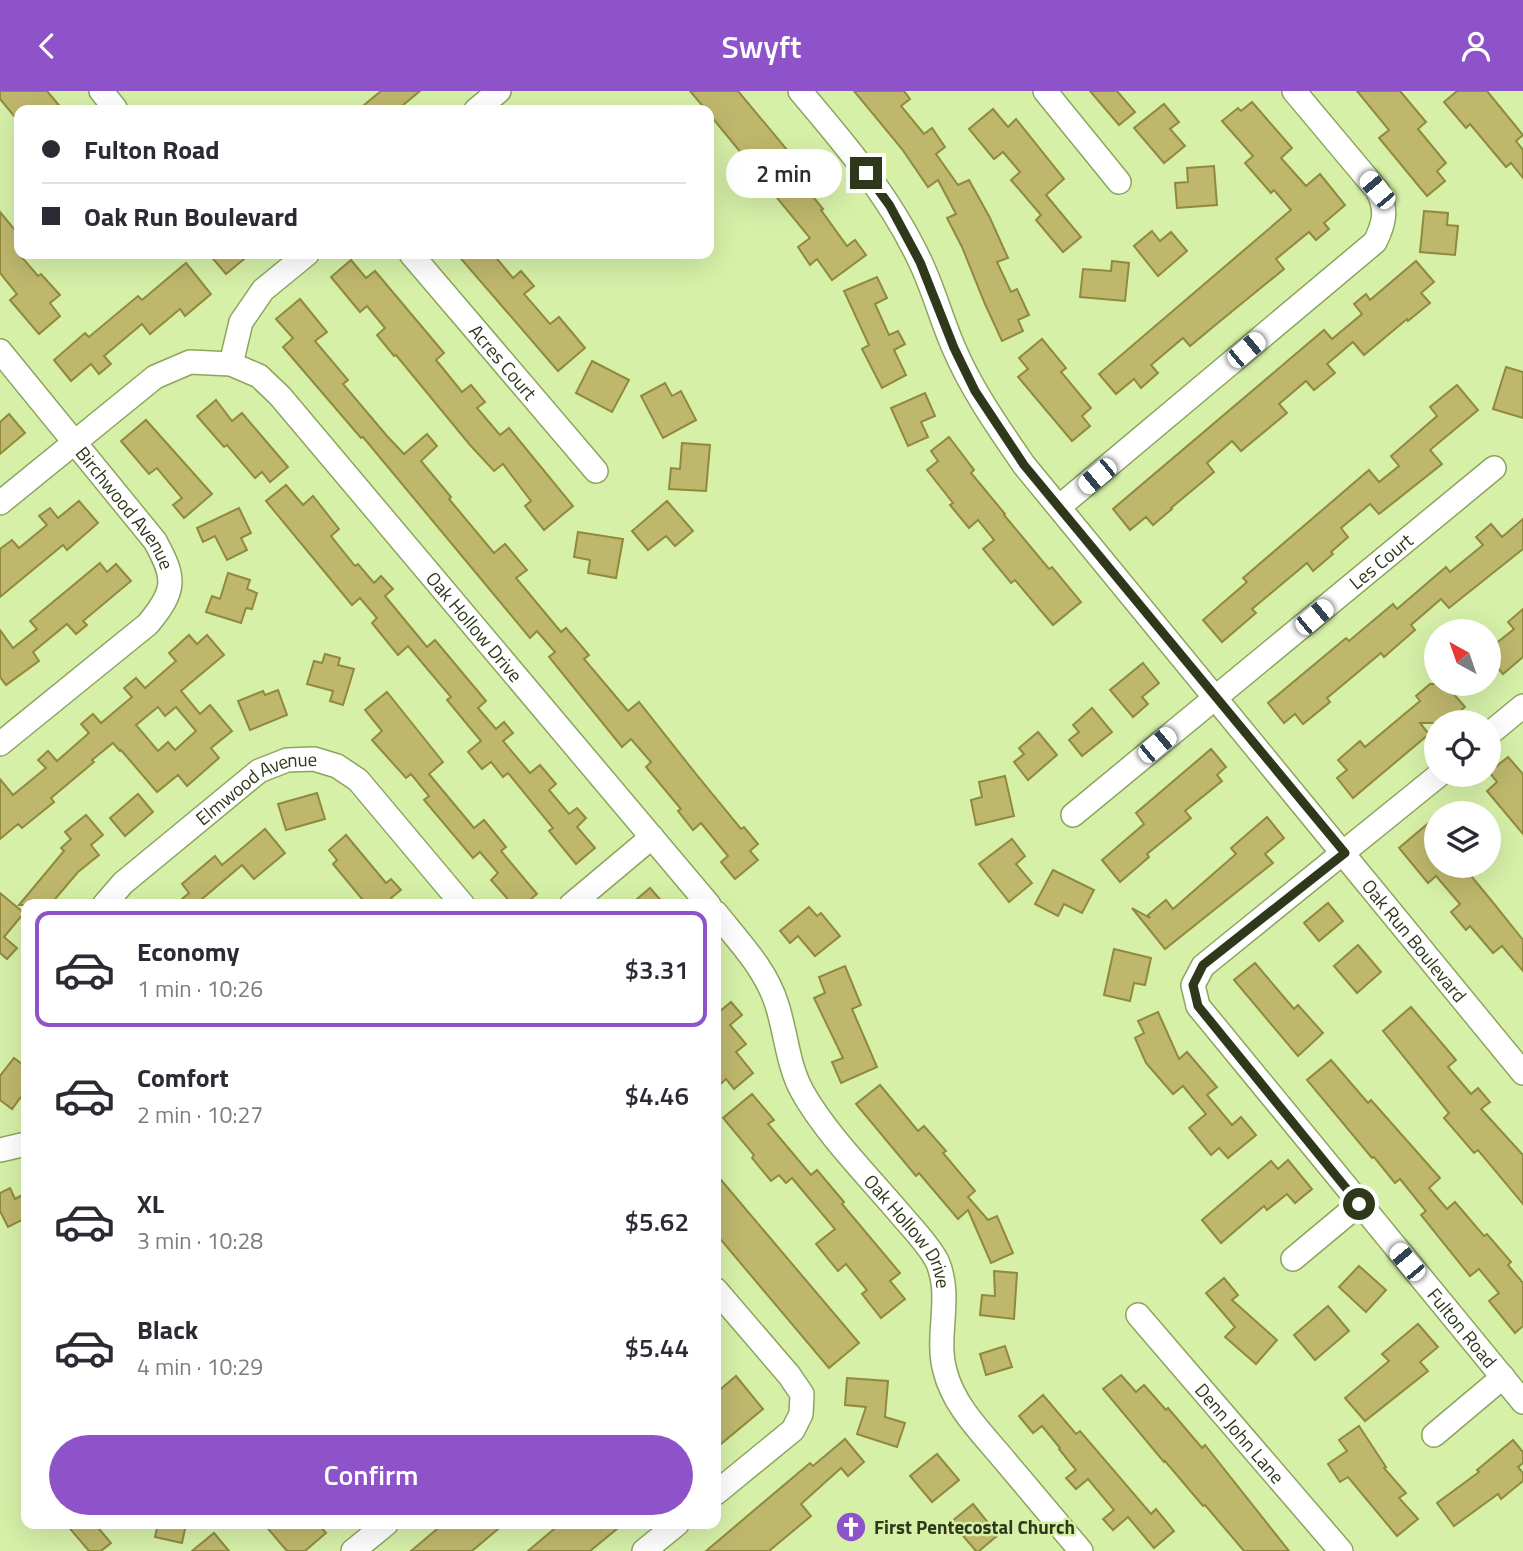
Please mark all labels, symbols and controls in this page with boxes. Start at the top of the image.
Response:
text: Swyft [722,22,801,70]
icon: back [28,27,66,65]
icon: person [1457,27,1495,65]
text: Fulton Road [84,130,220,169]
callout: 2 min [726,148,842,197]
text: 2 min [756,156,812,191]
route end [850,157,882,189]
car [1356,167,1399,213]
text: Oak Run Boulevard [84,197,298,236]
street label: Acres Court [463,317,545,406]
car [1224,328,1269,372]
street label: Birchwood Avenue [69,440,182,573]
car [1075,454,1120,498]
street label: Les Court [1342,526,1419,596]
street label: Oak Hollow Drive [420,565,530,688]
car [1292,595,1337,639]
north arrow [1424,619,1502,697]
map controls [1424,619,1501,878]
button: locate [1424,710,1501,787]
car [1135,723,1180,767]
street label: Elmwood Avenue [189,744,318,832]
button: layers [1424,801,1501,878]
street label: Oak Run Boulevard [1355,872,1474,1008]
text: Economy [137,932,239,971]
icon: car [53,938,116,1001]
text: $3.31 [625,950,689,989]
text: 1 min · 10:26 [137,971,263,1006]
text: Comfort [137,1058,229,1097]
icon: car [53,1064,116,1127]
text: $4.46 [625,1076,689,1115]
text: 2 min · 10:27 [137,1097,263,1132]
street label: Oak Hollow Drive [857,1167,959,1290]
text: XL [137,1184,164,1223]
route start [1343,1188,1375,1220]
icon: car [53,1190,116,1253]
text: $5.62 [625,1202,689,1241]
text: 3 min · 10:28 [137,1223,263,1258]
car [1386,1239,1429,1285]
street label: Fulton Road [1421,1281,1504,1374]
text: Black [137,1310,198,1349]
icon: car [53,1316,116,1379]
text: $5.44 [625,1328,689,1367]
text: 4 min · 10:29 [137,1349,263,1384]
street label: Denn John Lane [1188,1376,1292,1490]
button: Confirm [49,1435,693,1515]
church icon: First Pentecostal Church [834,1510,868,1544]
place label: First Pentecostal Church [874,1512,1075,1541]

